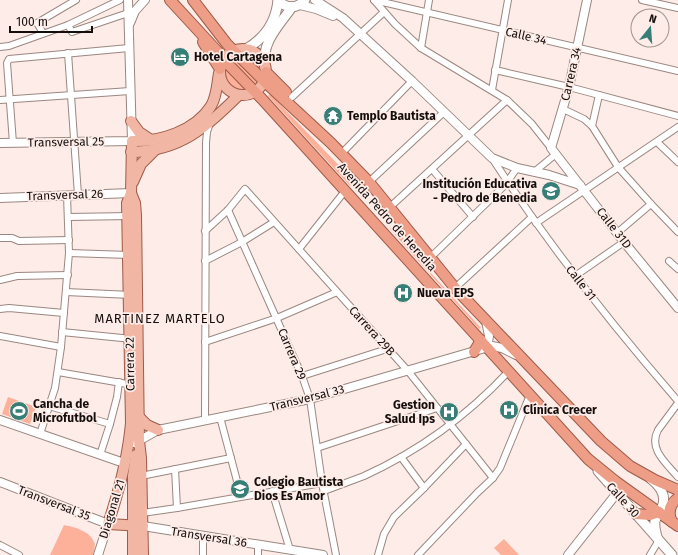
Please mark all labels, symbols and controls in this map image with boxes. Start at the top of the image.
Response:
scale bar [10,8,92,34]
north arrow [630,8,670,48]
text: N [647,12,658,26]
text: 100 m [16,15,48,29]
street label: Calle 34 [504,24,549,48]
street label: Carrera 34 [558,45,584,102]
hotel icon: Hotel Cartagena [169,46,191,68]
place label: Hotel Cartagena [194,50,282,64]
temple icon: Templo Bautista [322,105,344,127]
place label: Templo Bautista [347,109,436,123]
street label: Transversal 25 [28,134,104,150]
street label: Avenida Pedro de Heredia [335,160,439,274]
place label: Institución Educativa - Pedro de Benedia [423,177,537,205]
school or university icon: Institución Educativa - Pedro de Benedia [540,180,562,202]
street label: Transversal 26 [26,187,104,203]
street label: Calle 31D [594,205,635,252]
street label: Calle 31 [563,263,599,303]
hospital icon: Nueva EPS [392,282,414,304]
place label: Nueva EPS [417,286,474,300]
street label: Carrera 29B [346,303,398,359]
district label: MARTINEZ MARTELO [94,311,226,326]
street label: Carrera 29 [275,326,309,382]
street label: Carrera 22 [123,337,137,391]
street label: Transversal 33 [268,382,346,414]
place label: Cancha de Microfutbol [33,397,97,425]
place label: Gestion Salud Ips [385,398,435,426]
hospital icon: Clínica Crecer [498,399,520,421]
sports icon: Cancha de Microfutbol [8,400,30,422]
hospital icon: Gestion Salud Ips [438,401,460,423]
place label: Clínica Crecer [523,403,597,417]
place label: Colegio Bautista Dios Es Amor [254,475,344,503]
street label: Diagonal 21 [96,478,128,540]
school or university icon: Colegio Bautista Dios Es Amor [229,478,251,500]
street label: Calle 30 [604,480,643,521]
street label: Transversal 35 [16,483,92,523]
street label: Transversal 36 [170,524,248,550]

